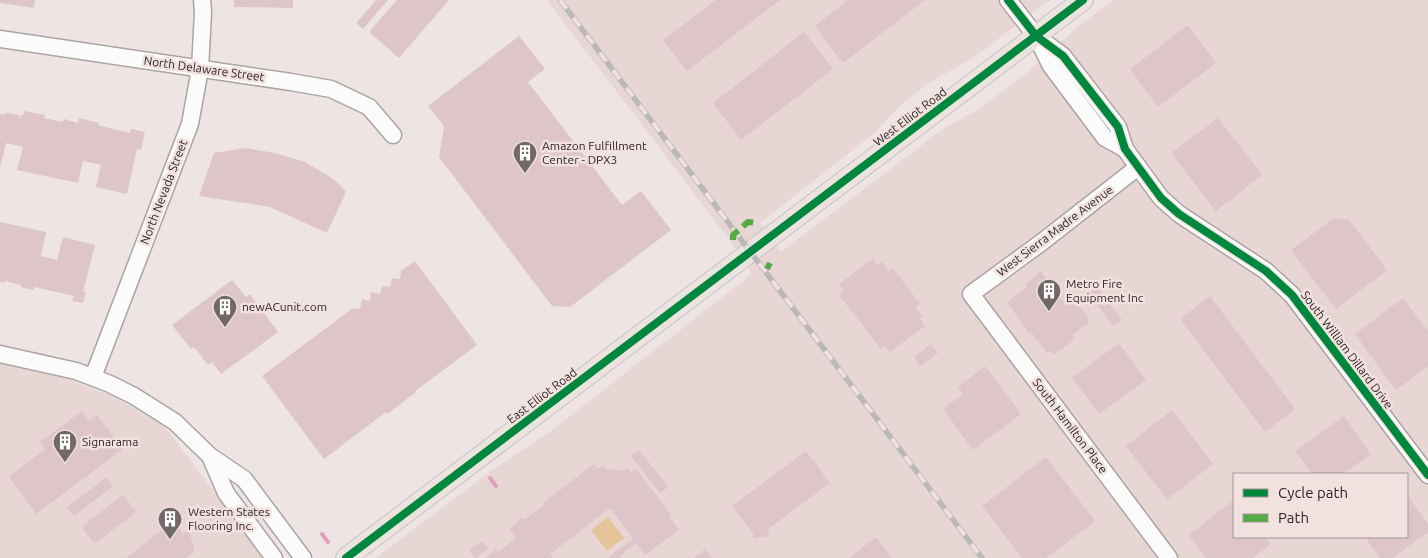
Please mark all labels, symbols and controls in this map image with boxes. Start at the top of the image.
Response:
street label: North Delaware Street [143,54,266,83]
street label: West Elliot Road [871,85,949,148]
street label: North Nevada Street [138,137,190,246]
place label: Amazon Fulfillment Center - DPX3 [542,139,647,166]
building icon: Amazon Fulfillment Center - DPX3 [512,140,538,174]
street label: West Sierra Madre Avenue [994,183,1115,279]
place label: Metro Fire Equipment Inc [1066,277,1144,304]
building icon: Metro Fire Equipment Inc [1036,278,1062,312]
street label: South William Dillard Drive [1299,288,1396,411]
building icon: newACunit.com [212,294,238,328]
place label: newACunit.com [242,300,327,313]
street label: East Elliot Road [504,365,579,426]
street label: South Hamilton Place [1030,376,1110,476]
building icon: Signarama [52,429,78,463]
place label: Signarama [82,435,138,448]
legend [1233,473,1408,538]
text: Cycle path [1278,484,1348,501]
place label: Western States Flooring Inc. [188,505,270,532]
building icon: Western States Flooring Inc. [157,506,183,540]
text: Path [1278,509,1309,526]

